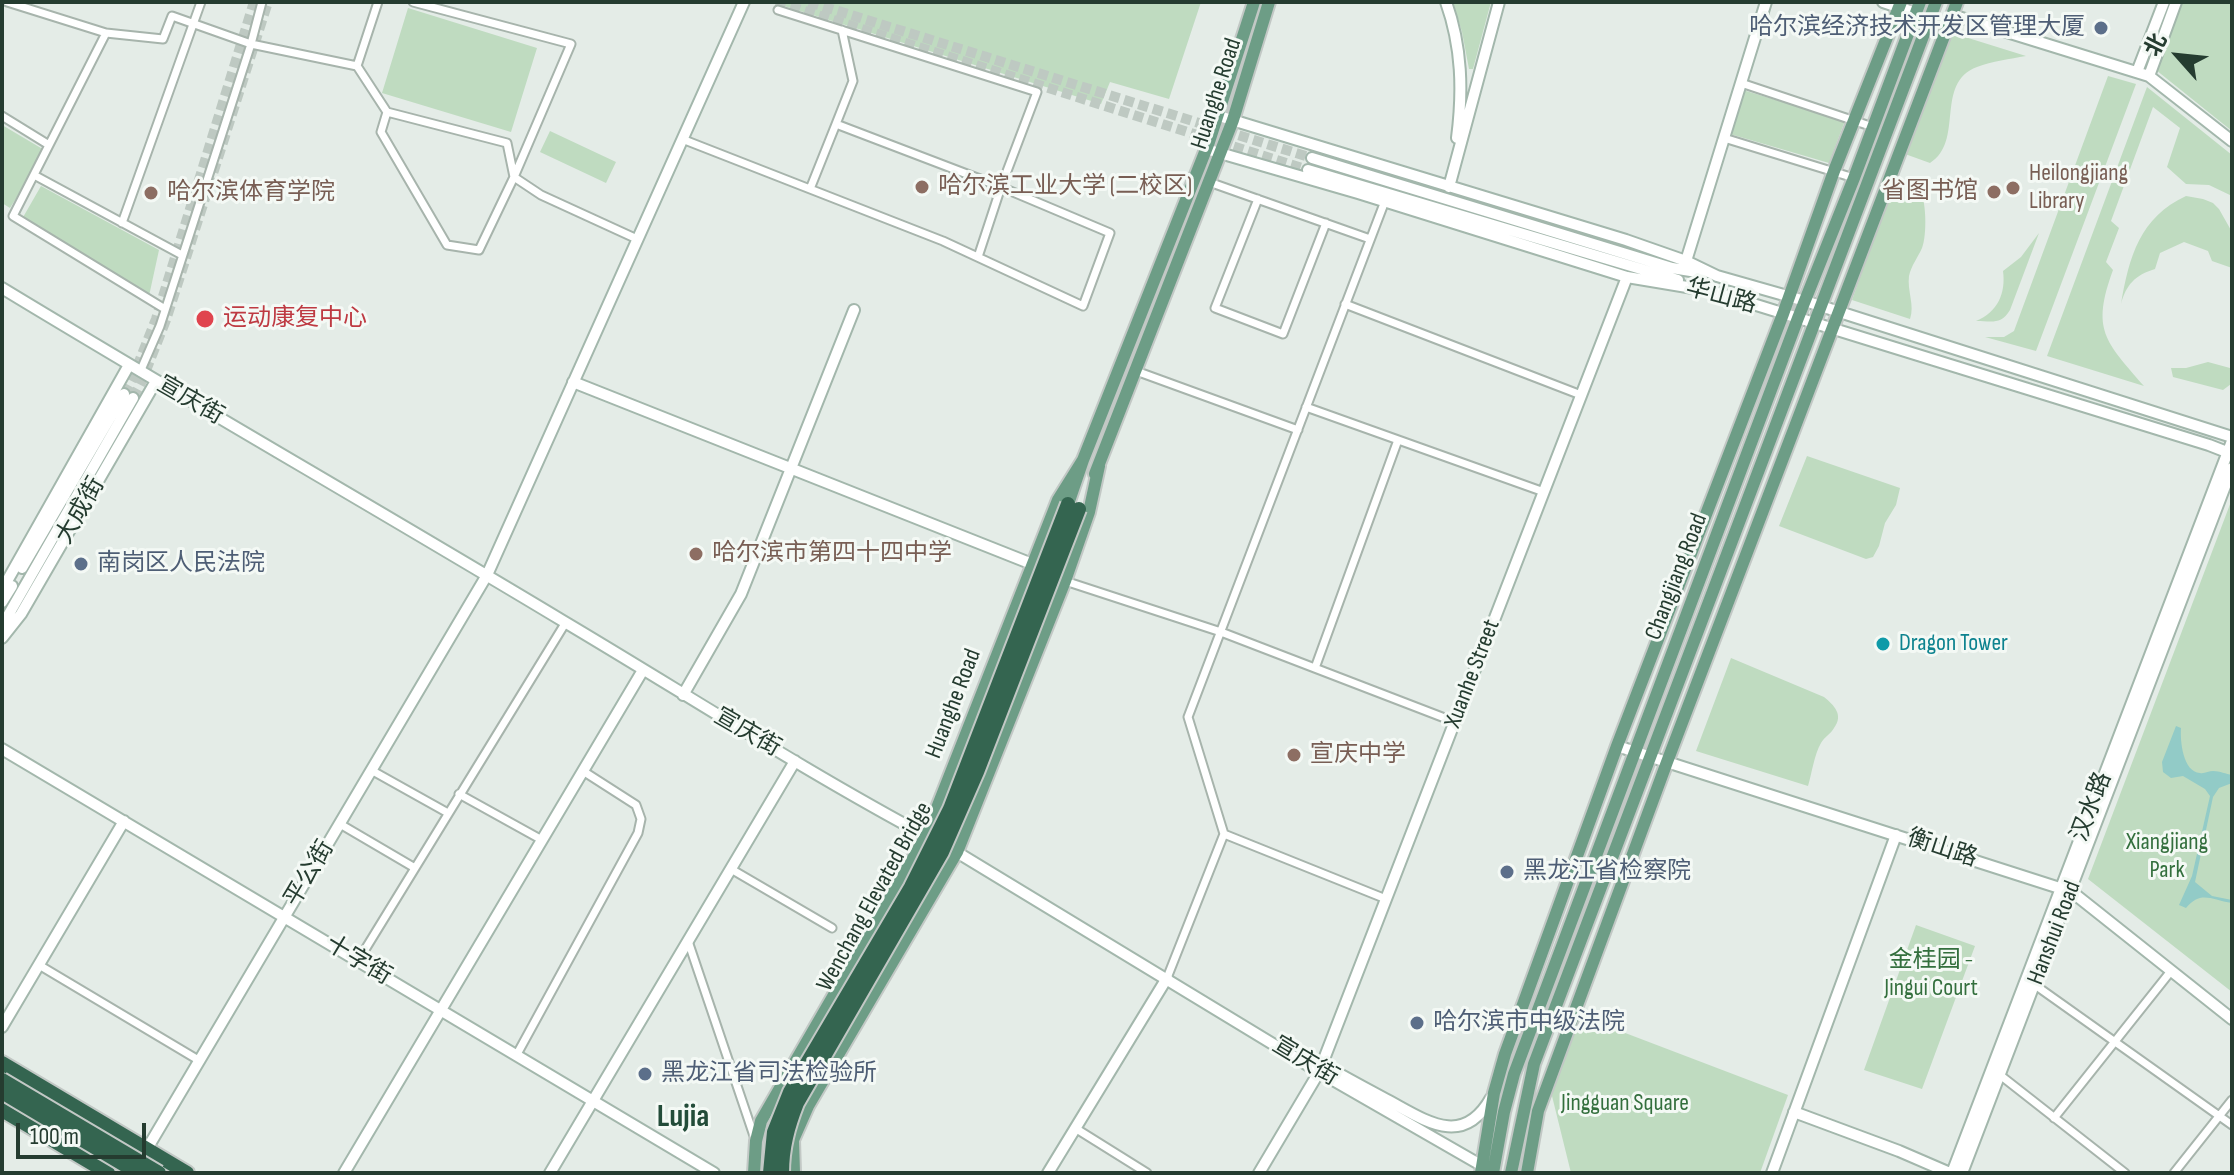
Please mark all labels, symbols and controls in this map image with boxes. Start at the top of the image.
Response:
place label: 哈尔滨经济技术开发区管理大厦 [1749,14,2085,42]
north arrow [2138,16,2218,96]
marker: 哈尔滨经济技术开发区管理大厦 [2092,19,2110,37]
text: 北 [2139,29,2173,61]
street label: Huanghe Road [1186,35,1248,153]
place label: Heilongjiang Library [2029,160,2128,216]
place label: 哈尔滨工业大学 (二校区) [938,173,1192,201]
marker: 哈尔滨工业大学 (二校区) [913,178,931,196]
place label: 省图书馆 [1882,178,1978,206]
place label: 哈尔滨体育学院 [167,179,335,207]
marker: Heilongjiang Library [2004,179,2022,197]
marker: 省图书馆 [1985,183,2003,201]
marker: 哈尔滨体育学院 [142,184,160,202]
street label: 华山路 [1682,274,1760,320]
place label: 运动康复中心 [223,305,367,333]
marker: 运动康复中心 [194,308,216,330]
street label: 宣庆街 [152,371,228,431]
street label: 大成街 [51,473,111,549]
street label: Changjiang Road [1640,510,1714,644]
place label: 哈尔滨市第四十四中学 [712,540,952,568]
marker: 哈尔滨市第四十四中学 [687,545,705,563]
place label: 南岗区人民法院 [97,550,265,578]
marker: 南岗区人民法院 [72,555,90,573]
street label: Xuanhe Street [1439,616,1507,732]
place label: Dragon Tower [1899,630,2008,658]
marker: Dragon Tower [1874,635,1892,653]
street label: Huanghe Road [920,645,988,763]
street label: 宣庆街 [709,703,785,763]
place label: 宣庆中学 [1310,741,1406,769]
marker: 宣庆中学 [1285,746,1303,764]
street label: 汉水路 [2066,768,2118,846]
street label: Wenchang Elevated Bridge [811,797,939,997]
street label: 衡山路 [1903,824,1981,874]
park label: Xiangjiang Park [2126,829,2208,885]
street label: 平公街 [279,836,341,912]
place label: 黑龙江省检察院 [1523,858,1691,886]
marker: 黑龙江省检察院 [1498,863,1516,881]
street label: Hanshui Road [2022,877,2088,989]
street label: 十字街 [320,930,396,992]
park label: 金桂园 - Jingui Court [1884,947,1978,1003]
place label: 哈尔滨市中级法院 [1433,1009,1625,1037]
marker: 哈尔滨市中级法院 [1408,1014,1426,1032]
street label: 宣庆街 [1267,1031,1343,1093]
place label: 黑龙江省司法检验所 [661,1060,877,1088]
marker: 黑龙江省司法检验所 [636,1065,654,1083]
park label: Jingguan Square [1561,1090,1689,1118]
district label: Lujia [657,1099,709,1137]
scale bar [20,1107,150,1157]
text: 100 m [30,1122,79,1151]

